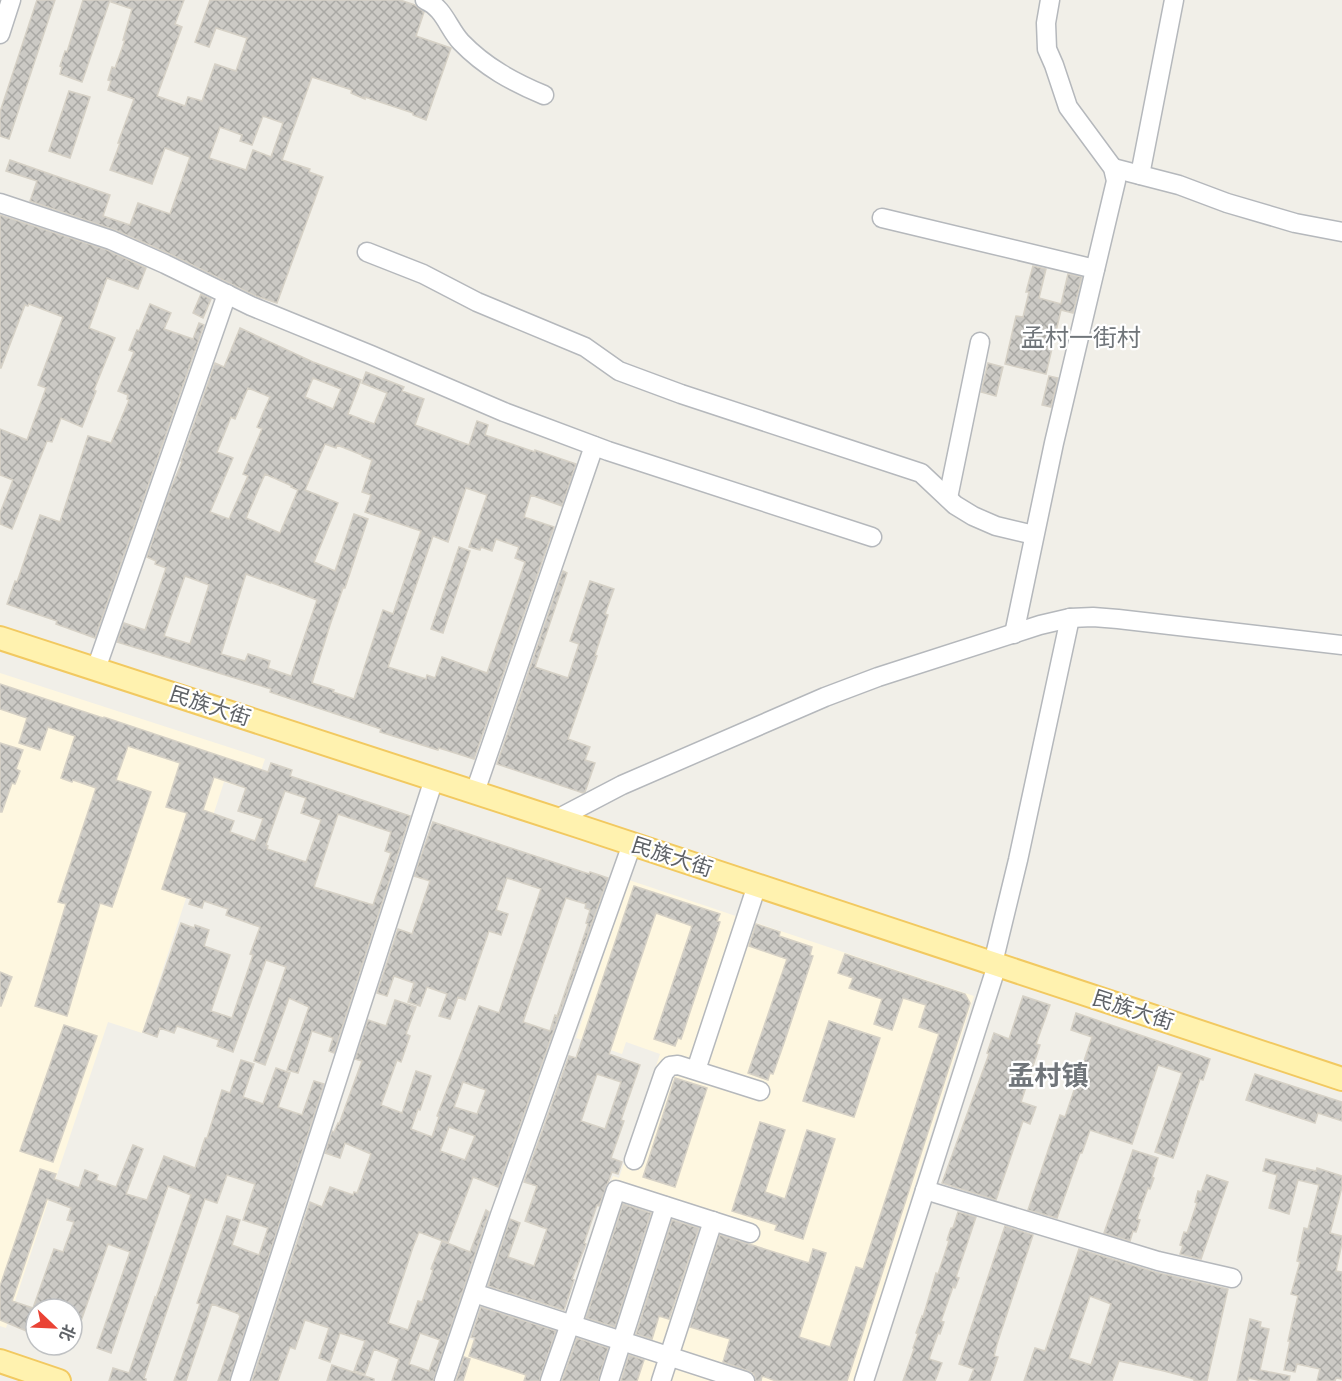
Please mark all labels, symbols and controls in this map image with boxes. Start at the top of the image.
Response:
district label: 孟村一街村 [1021,324,1141,353]
street label: 民族大街 [166,682,254,731]
street label: 民族大街 [628,833,716,882]
street label: 民族大街 [1089,986,1177,1035]
district label: 孟村镇 [1008,1060,1089,1093]
north arrow [24,1297,84,1357]
text: 北 [55,1321,79,1344]

